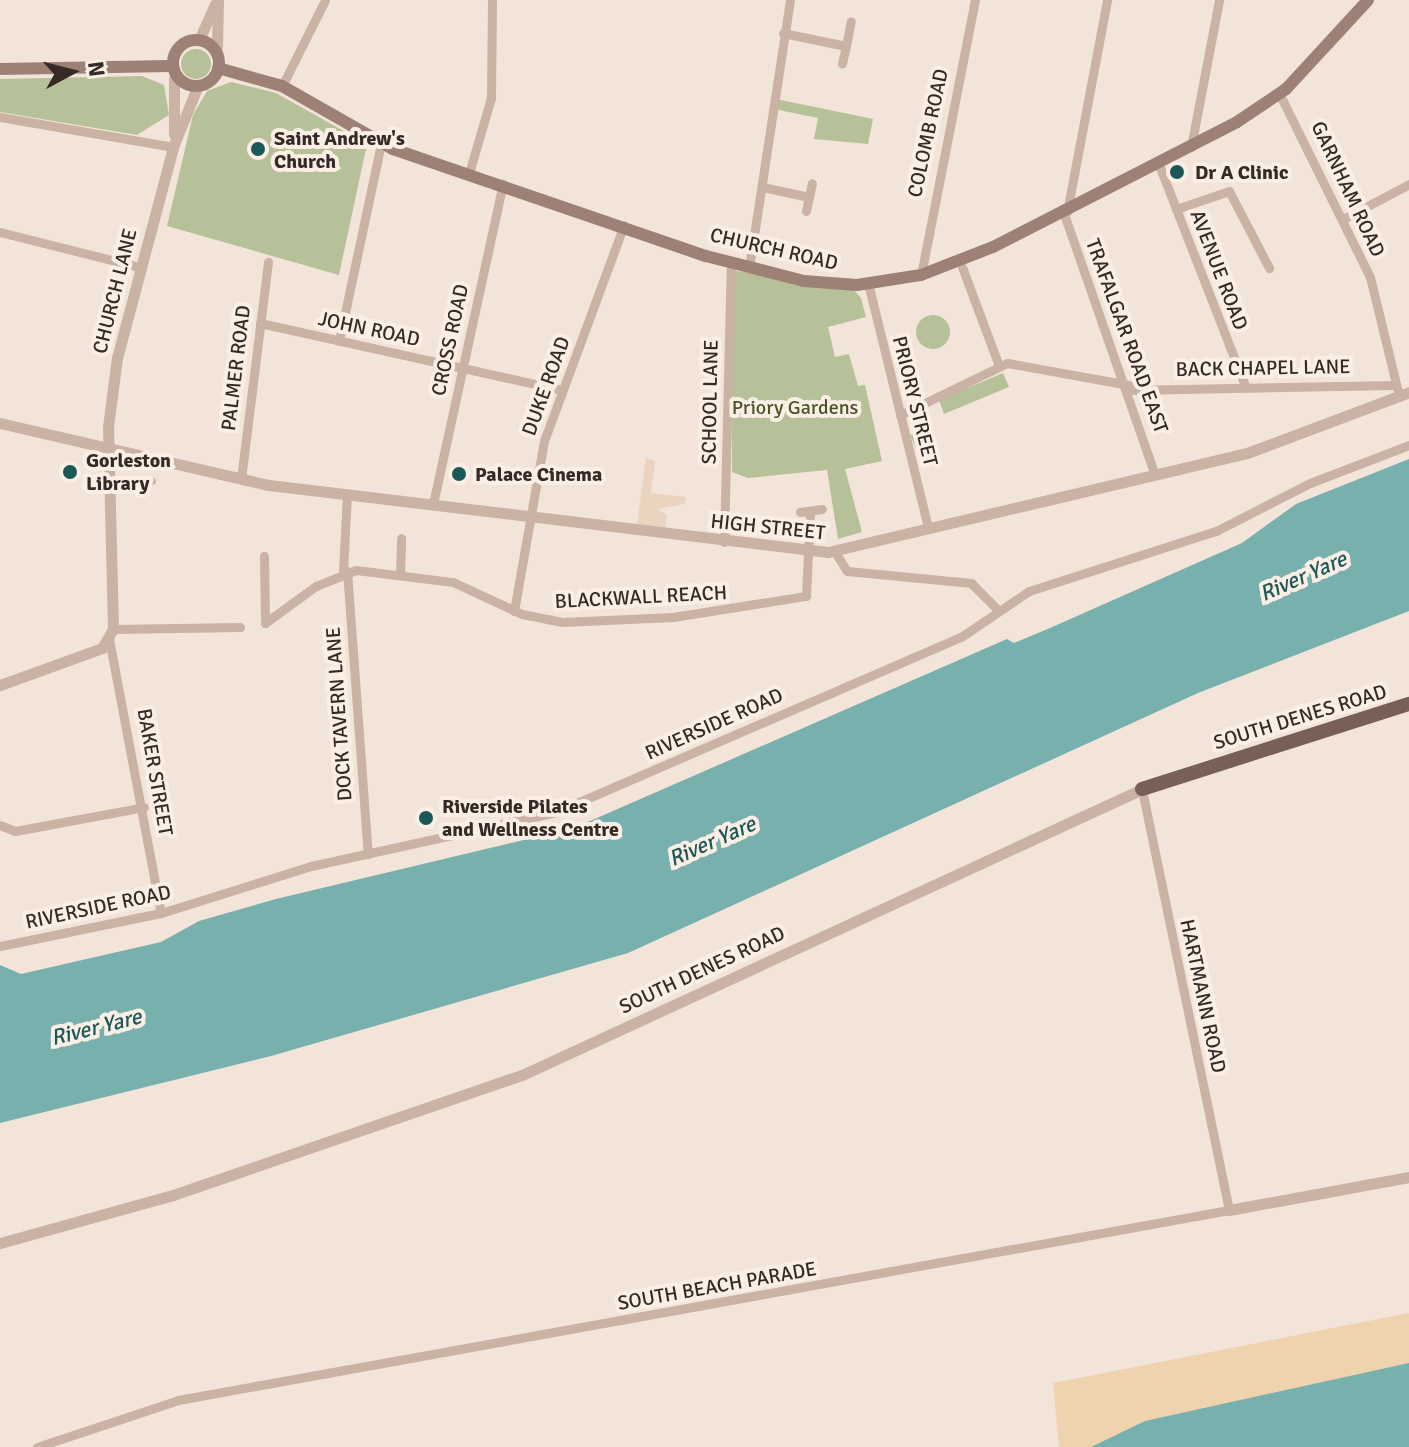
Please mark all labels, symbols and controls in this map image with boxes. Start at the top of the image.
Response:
north arrow [32,32,112,112]
text: N [82,60,111,78]
street label: COLOMB ROAD [903,67,953,199]
street label: GARNHAM ROAD [1306,117,1390,261]
place label: Saint Andrew's Church [274,126,405,173]
marker: Saint Andrew's Church [249,140,267,158]
place label: Dr A Clinic [1195,160,1288,184]
marker: Dr A Clinic [1166,161,1188,183]
street label: AVENUE ROAD [1185,207,1253,333]
street label: CHURCH ROAD [708,223,840,275]
street label: CHURCH LANE [88,226,142,356]
street label: TRAFALGAR ROAD EAST [1081,236,1173,436]
street label: CROSS ROAD [426,282,474,398]
street label: PALMER ROAD [216,304,256,432]
street label: JOHN ROAD [316,307,422,351]
street label: DUKE ROAD [517,333,575,439]
street label: PRIORY STREET [887,333,943,469]
street label: SCHOOL LANE [697,339,723,465]
street label: BACK CHAPEL LANE [1175,354,1351,382]
park label: Priory Gardens [732,395,858,419]
place label: Gorleston Library [86,448,171,495]
place label: Palace Cinema [475,462,602,486]
marker: Gorleston Library [61,463,79,481]
marker: Palace Cinema [450,465,468,483]
street label: HIGH STREET [710,509,826,545]
water label: River Yare [1255,545,1351,607]
street label: BLACKWALL REACH [554,580,728,614]
street label: DOCK TAVERN LANE [321,626,357,802]
street label: SOUTH DENES ROAD [1211,679,1389,755]
street label: RIVERSIDE ROAD [641,683,787,765]
street label: BAKER STREET [132,706,178,838]
place label: Riverside Pilates and Wellness Centre [442,794,619,841]
marker: Riverside Pilates and Wellness Centre [417,809,435,827]
water label: River Yare [664,810,760,872]
street label: RIVERSIDE ROAD [23,880,173,934]
street label: HARTMANN ROAD [1175,917,1231,1075]
street label: SOUTH DENES ROAD [615,921,789,1019]
water label: River Yare [48,1003,144,1051]
street label: SOUTH BEACH PARADE [616,1257,818,1315]

